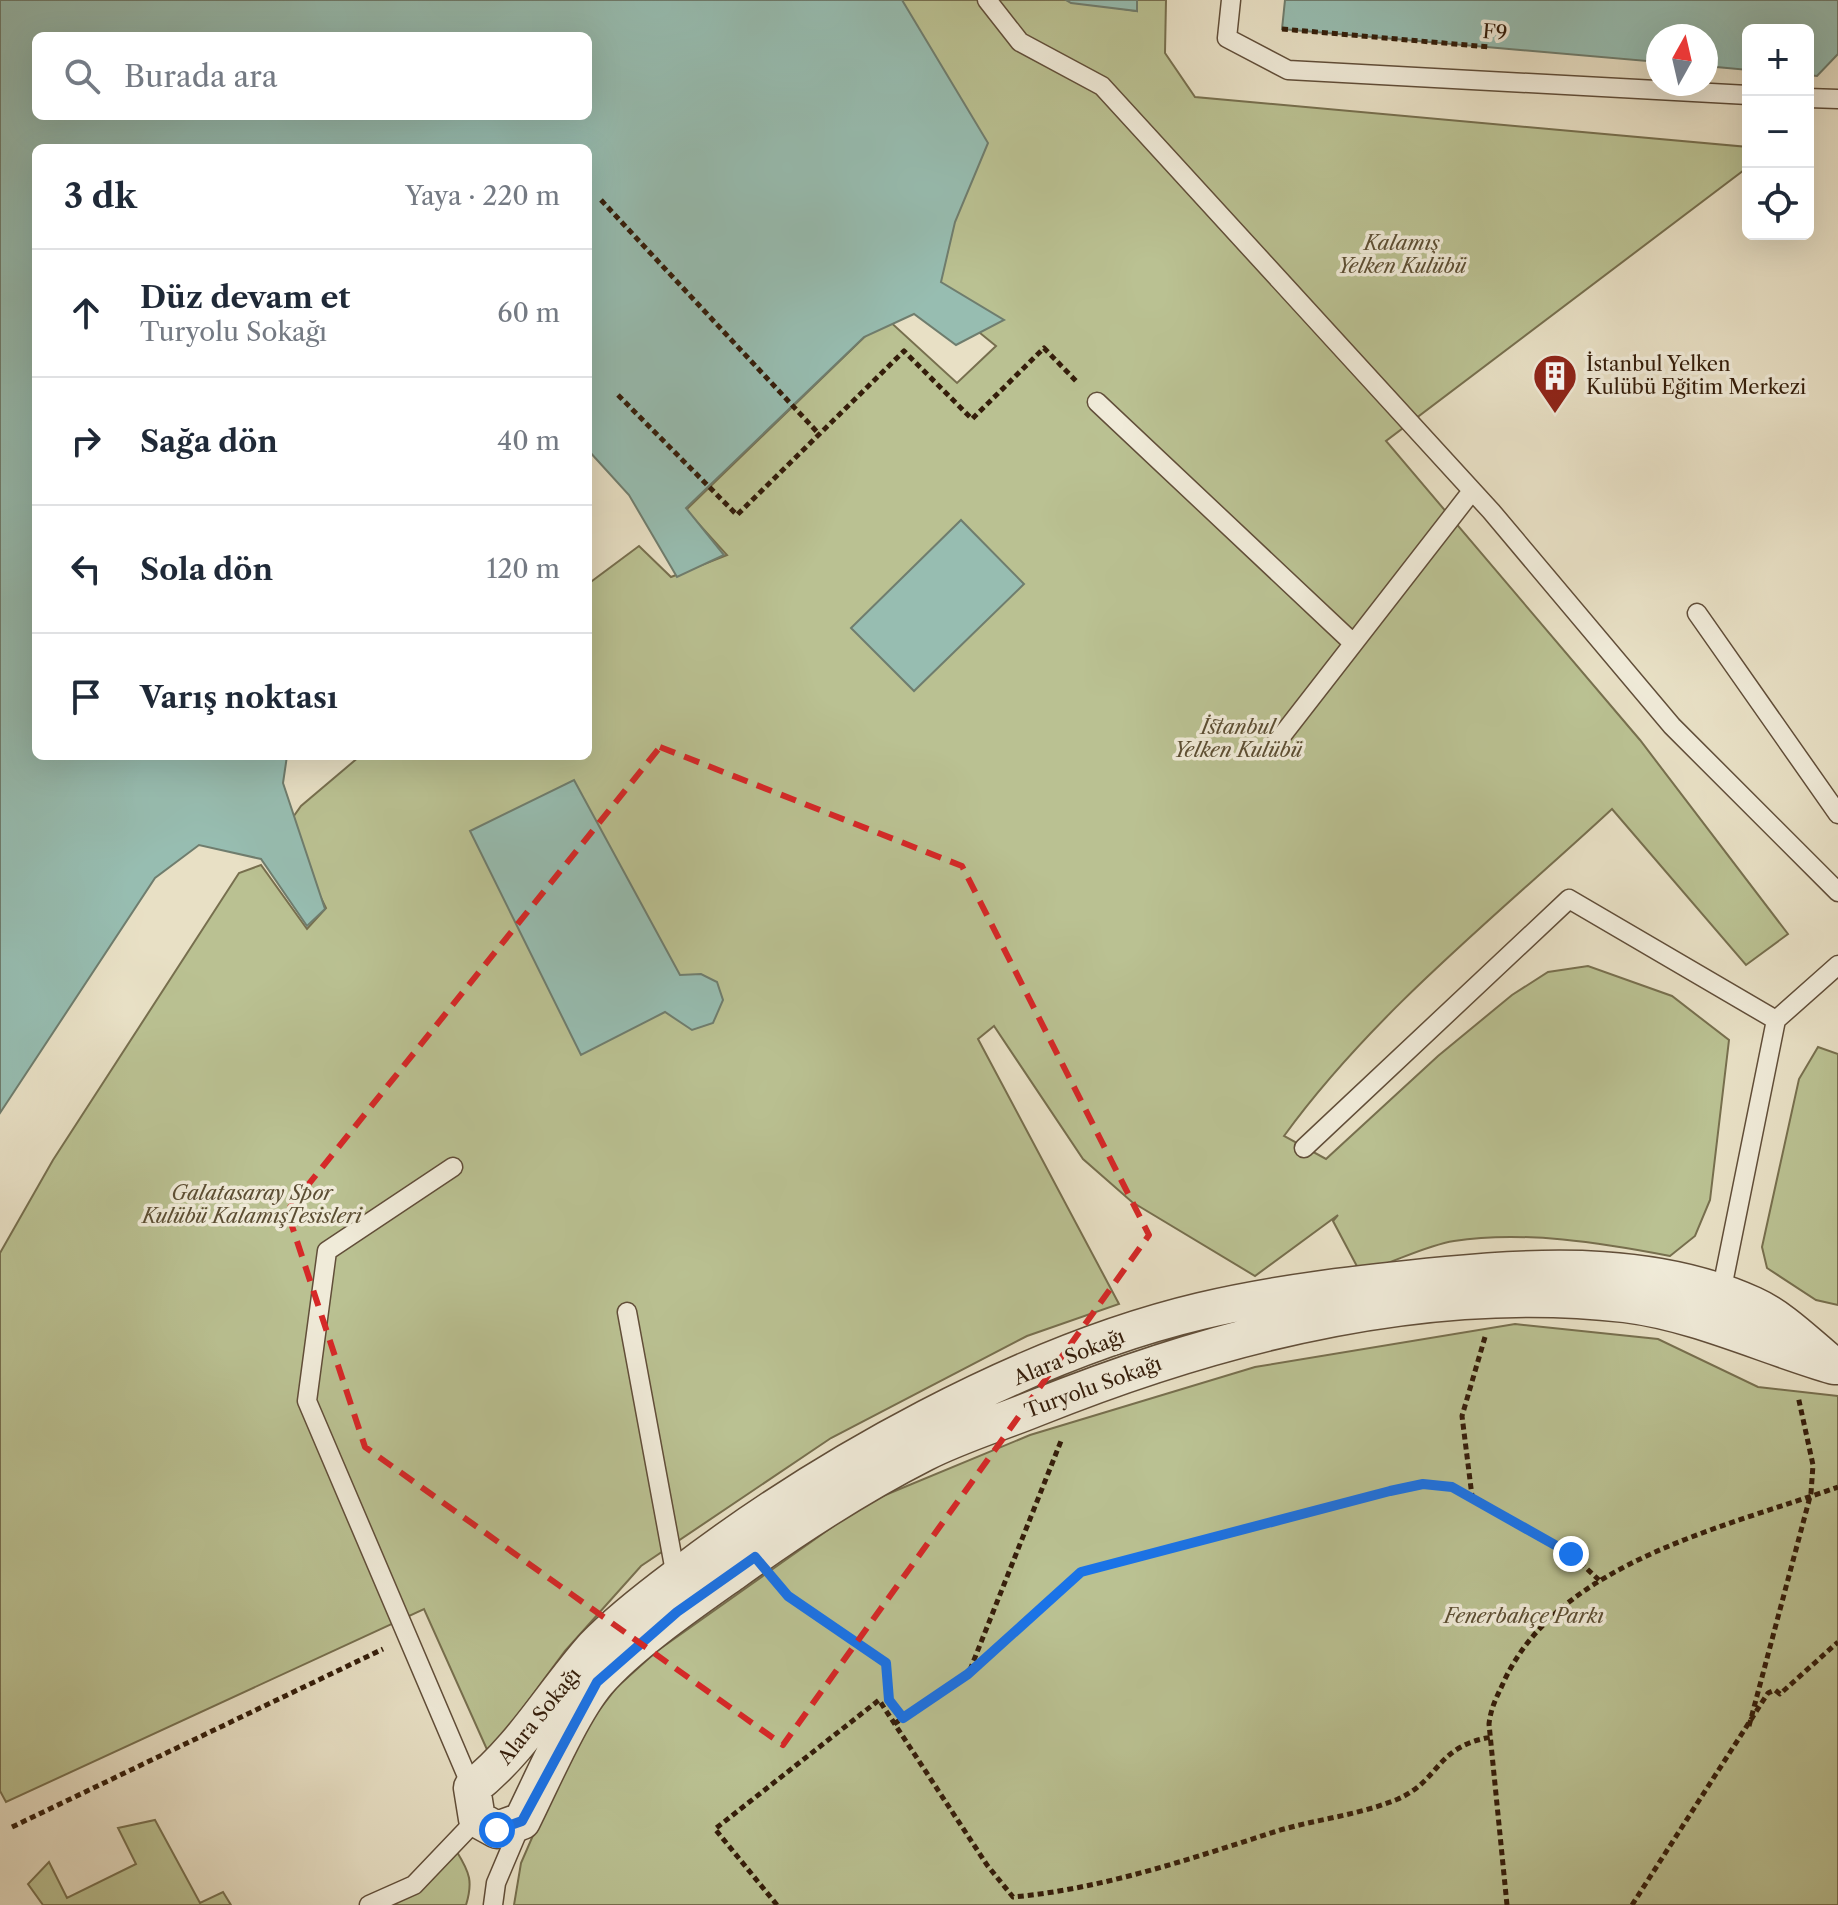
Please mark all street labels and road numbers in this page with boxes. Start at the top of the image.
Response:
street label: F9 [1482,19,1508,45]
street label: Alara Sokağı [1009,1324,1128,1391]
street label: Turyolu Sokağı [1021,1351,1165,1423]
street label: Alara Sokağı [492,1663,585,1770]

